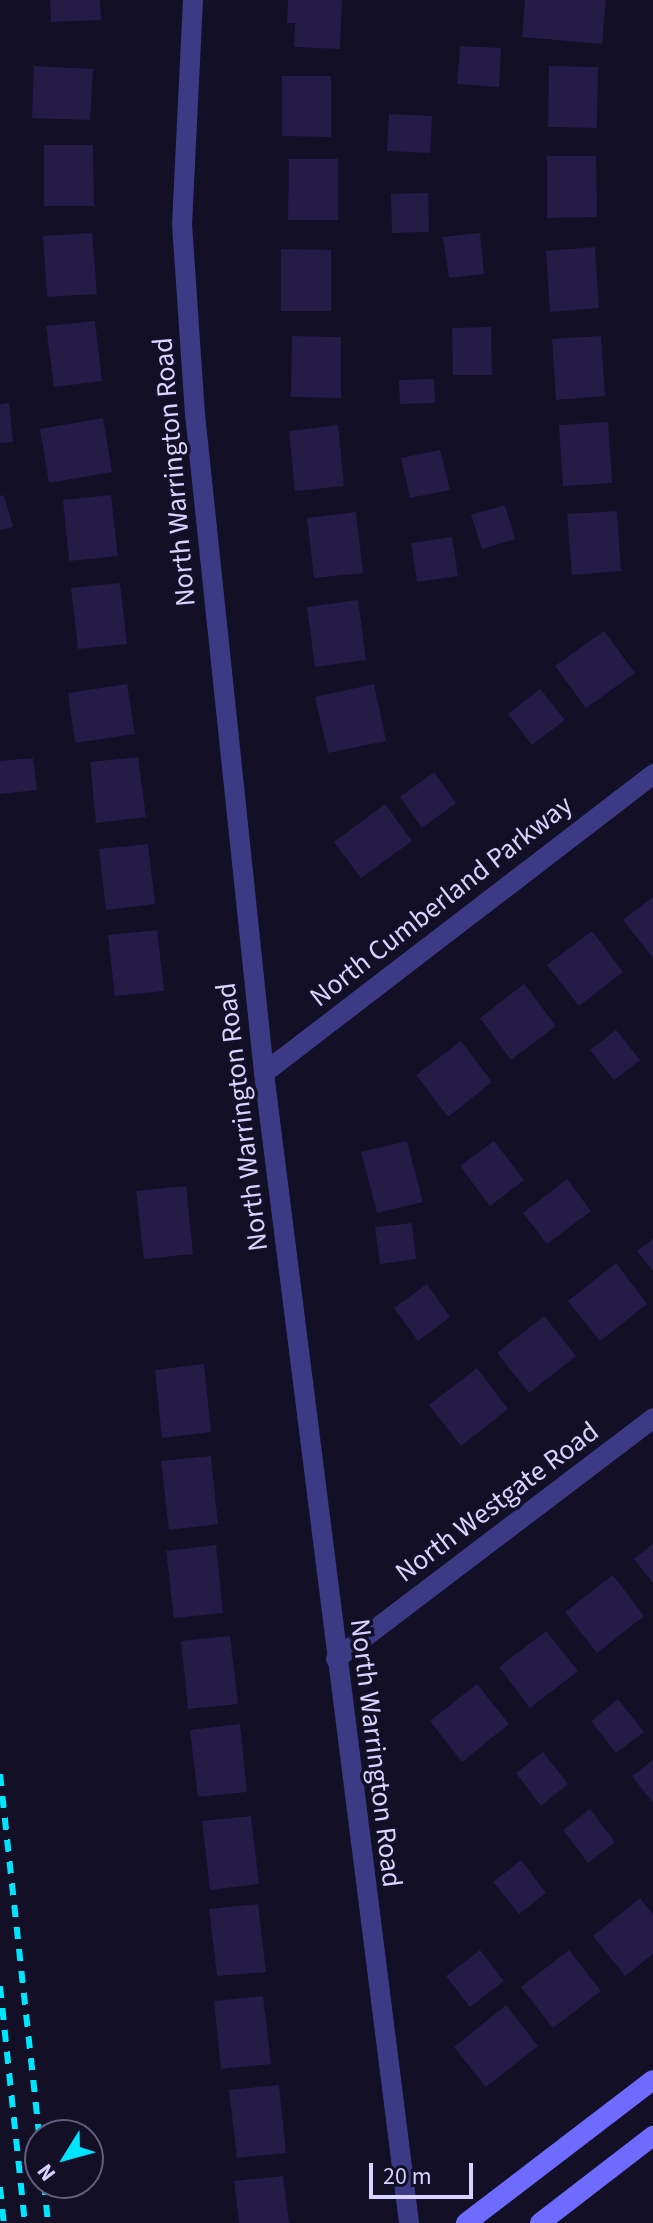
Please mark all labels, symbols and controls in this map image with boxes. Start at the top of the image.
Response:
street label: North Warrington Road [145,336,203,608]
street label: North Cumberland Parkway [303,788,579,1014]
street label: North Warrington Road [209,981,275,1253]
street label: North Westgate Road [389,1415,605,1589]
street label: North Warrington Road [343,1617,409,1889]
north arrow [24,2119,104,2199]
scale bar [373,2147,477,2197]
text: N [29,2157,64,2188]
text: 20 m [383,2159,432,2194]

